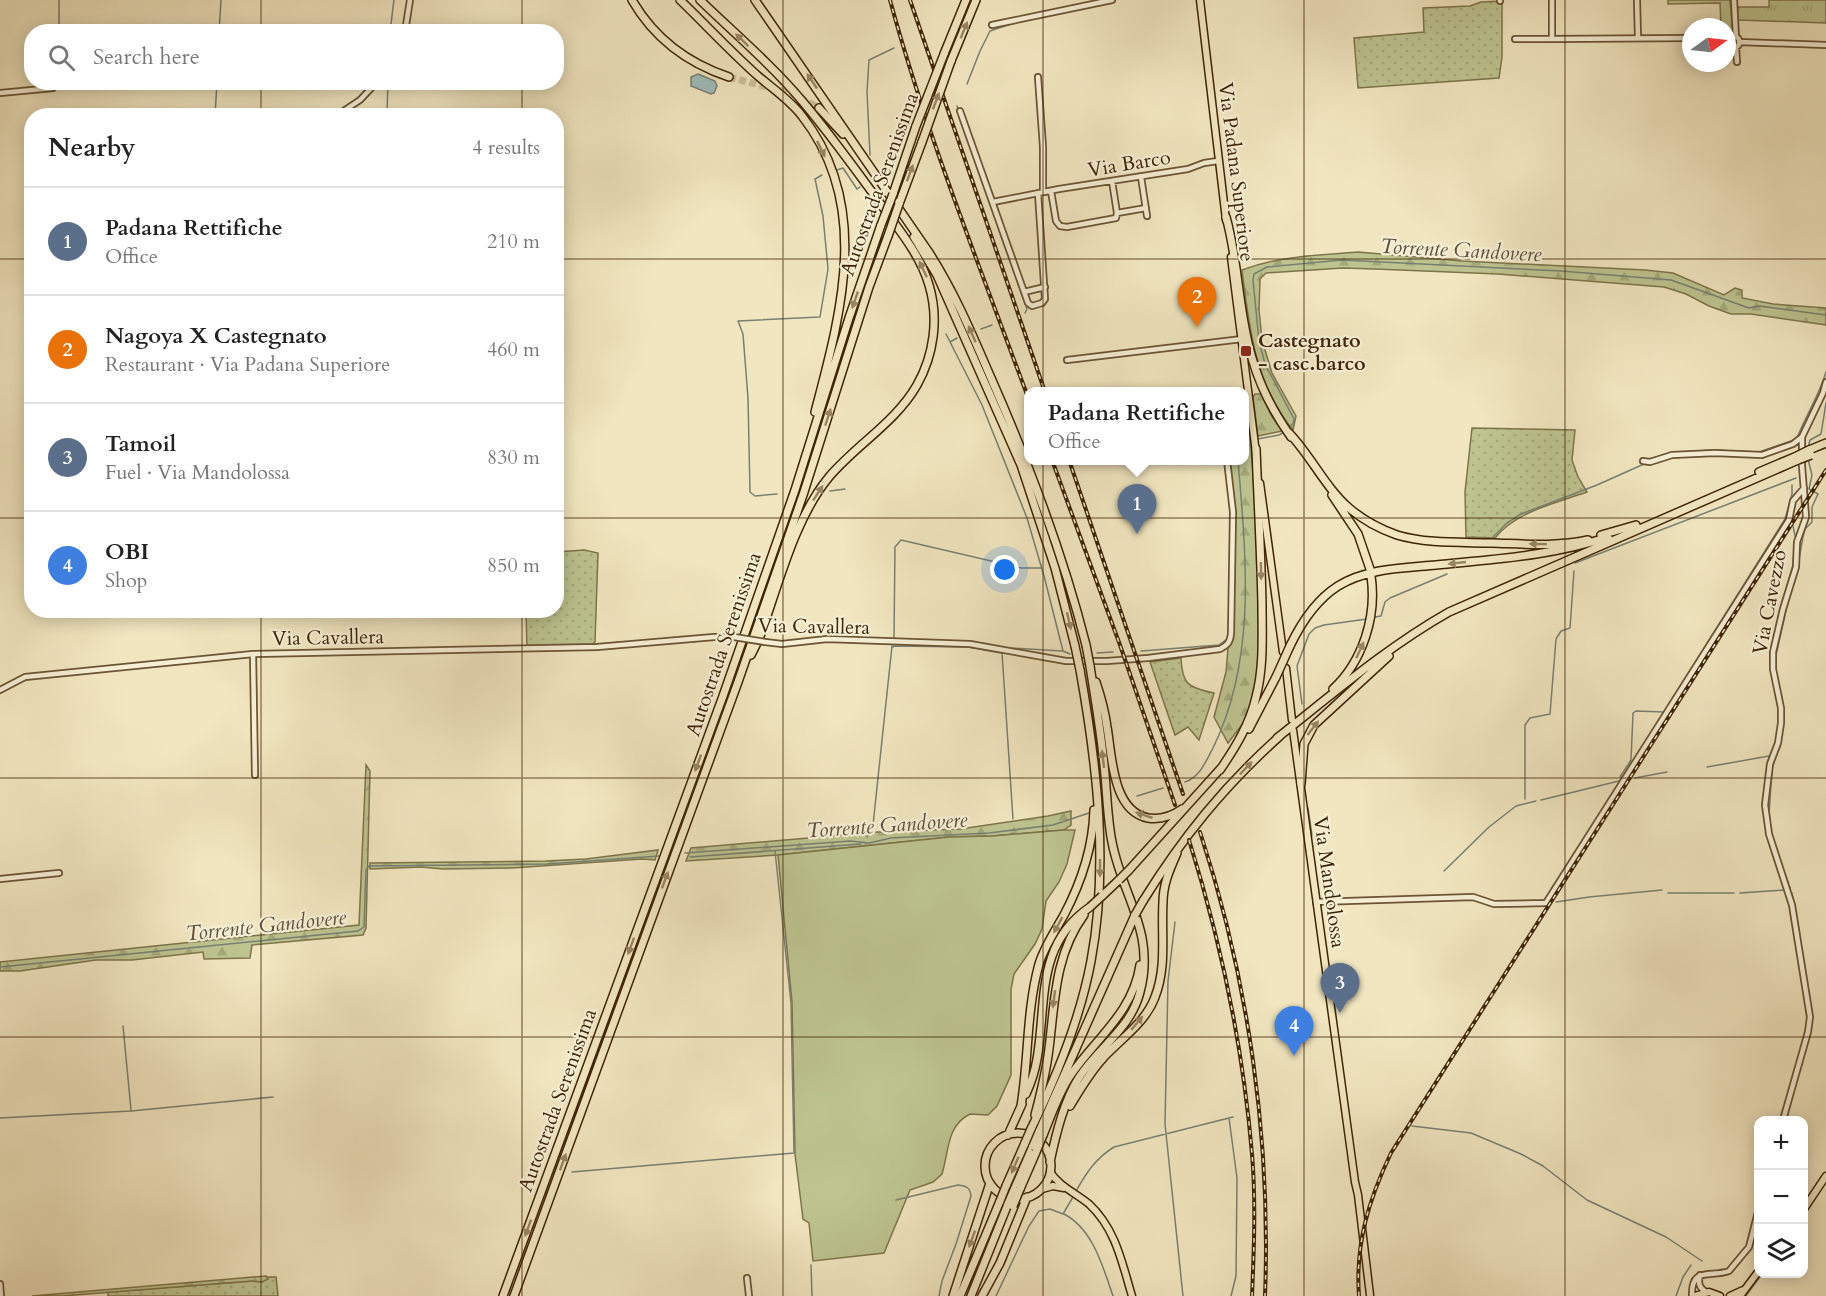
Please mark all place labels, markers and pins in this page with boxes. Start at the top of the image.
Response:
pin: 2 [1178,278,1216,327]
place label: Castegnato - casc.barco [1258,327,1366,377]
marker: Castegnato - casc.barco [1239,344,1253,358]
pin: 1 [1118,484,1156,534]
pin: 3 [1320,964,1360,1013]
pin: 4 [1274,1006,1314,1056]

